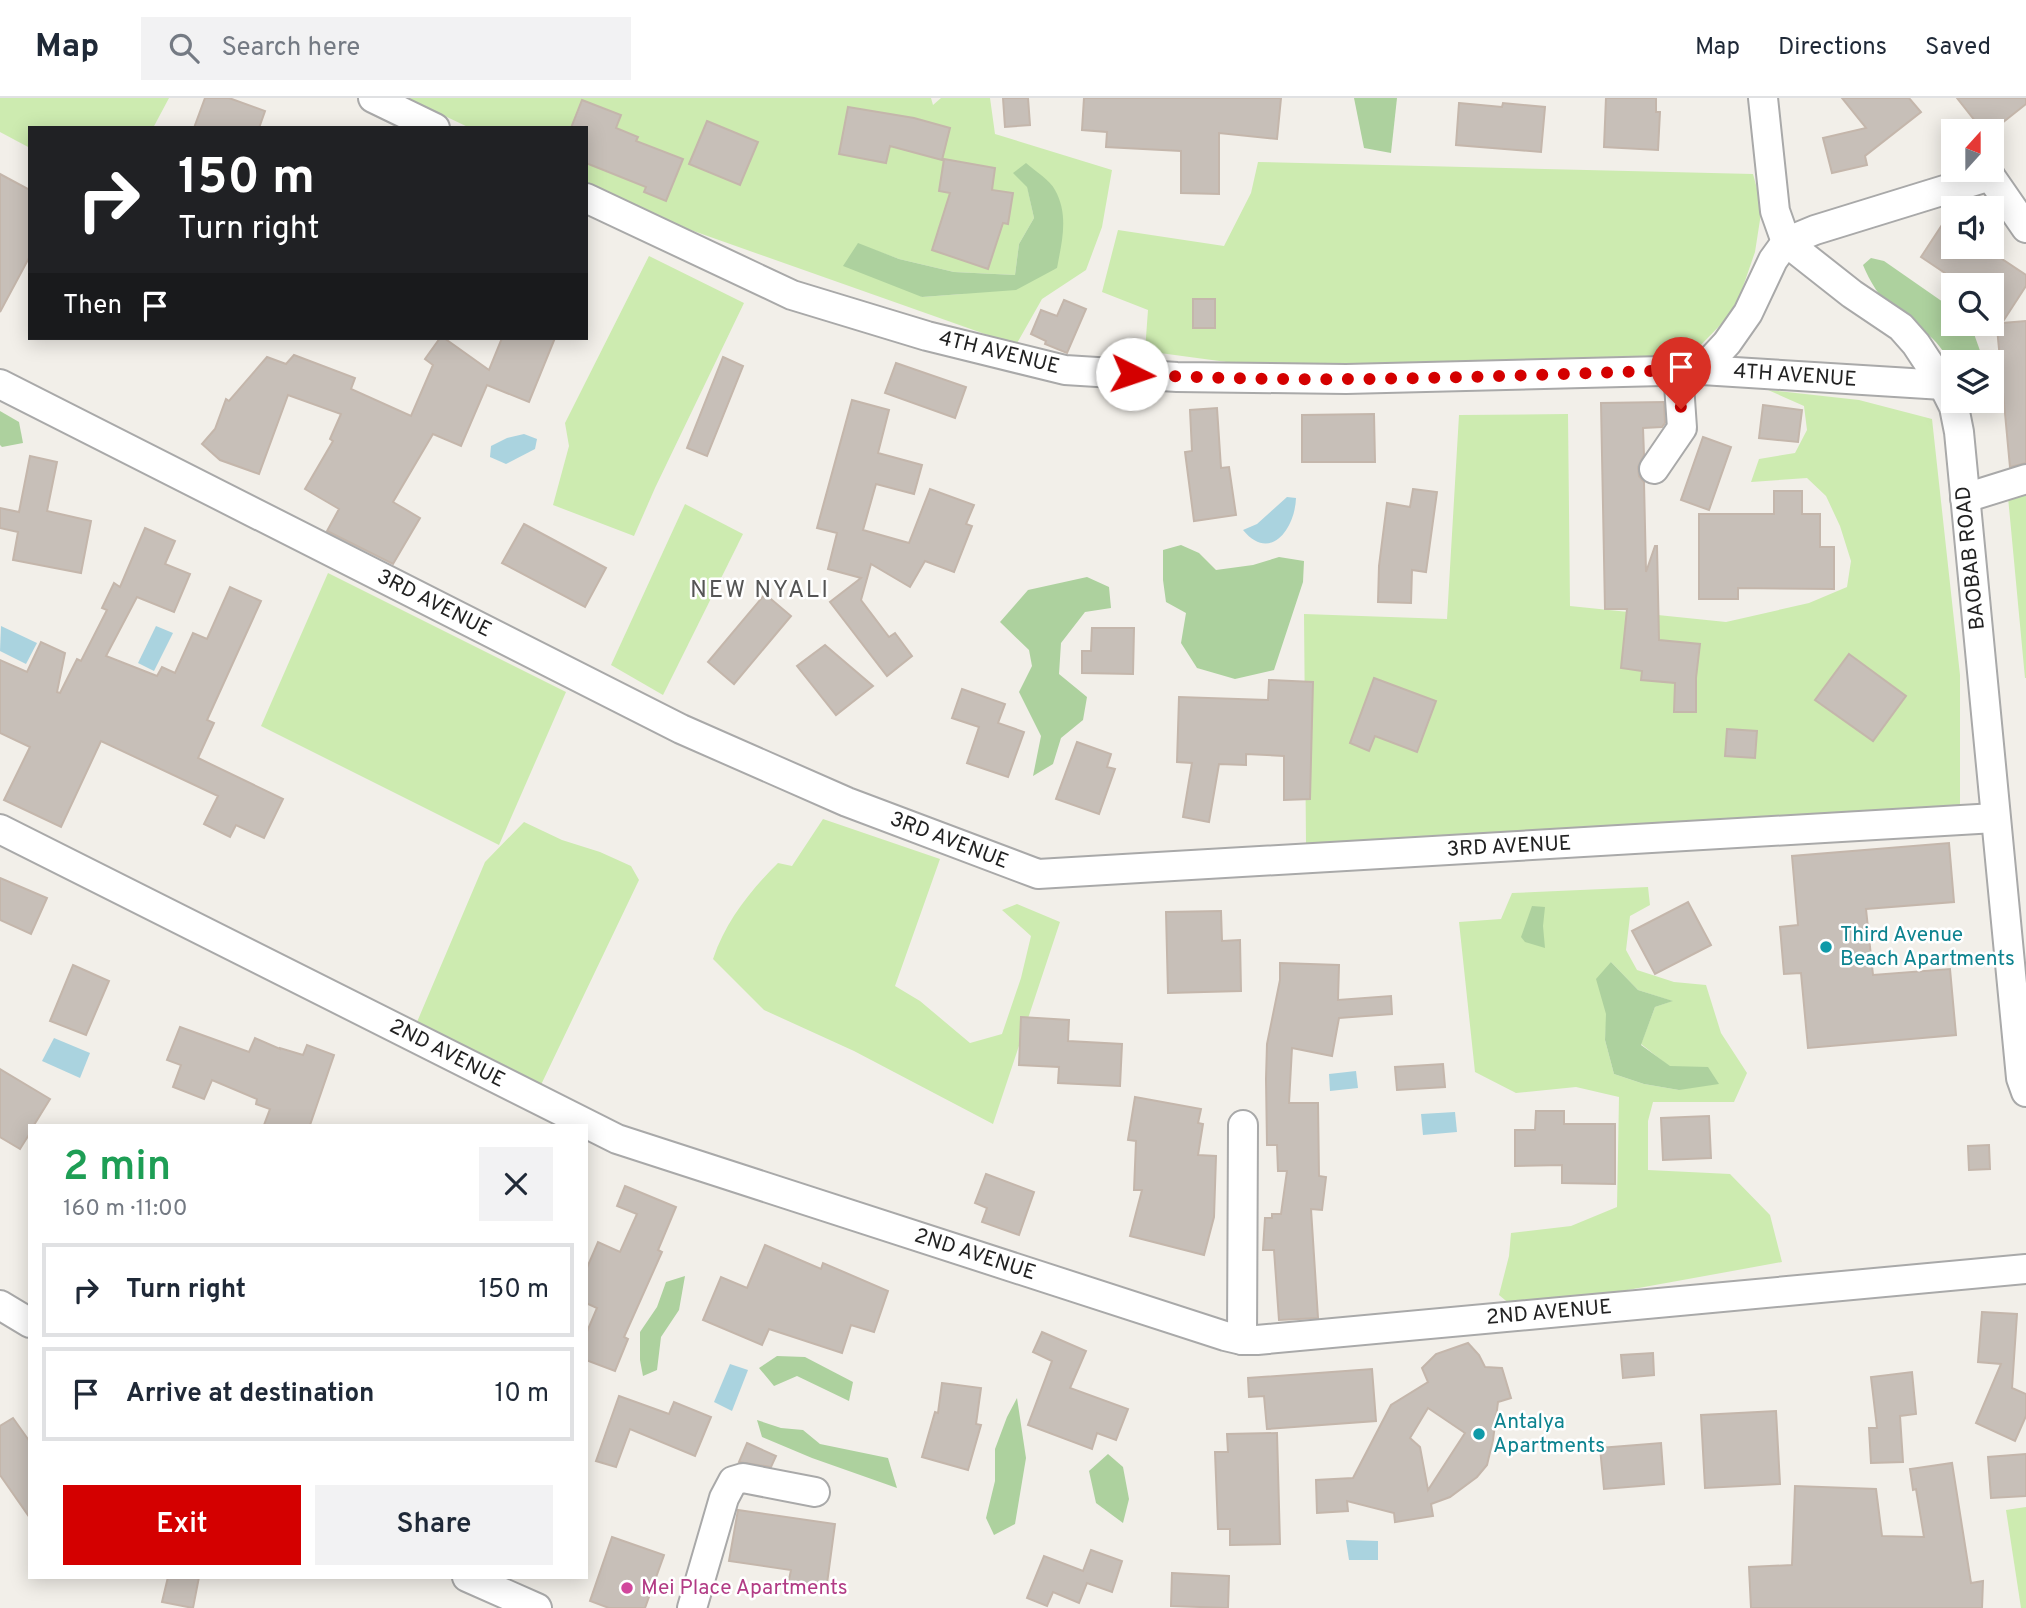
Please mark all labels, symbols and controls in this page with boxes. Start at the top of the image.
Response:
search box [141,17,631,80]
text: Map [35,27,99,69]
icon: search [165,29,203,67]
text: Search here [221,32,360,65]
text: Map [1695,33,1740,63]
text: Directions [1778,33,1887,63]
text: Saved [1925,33,1991,63]
north arrow [1941,119,2004,182]
map controls [1941,119,2004,413]
text: 150 m [178,149,315,211]
icon: right [63,154,154,245]
button: sound [1941,196,2004,259]
text: Turn right [178,210,320,250]
button: search [1941,273,2004,336]
icon: arrive [136,287,174,325]
text: Then [63,290,122,323]
street label: 4TH AVENUE [936,325,1062,381]
position arrow [1095,337,1169,411]
pin [1651,337,1711,409]
icon: arrive [1662,348,1700,386]
button: layers [1941,350,2004,413]
street label: 4TH AVENUE [1732,358,1858,394]
street label: BAOBAB ROAD [1950,485,1992,631]
street label: 3RD AVENUE [372,564,496,644]
district label: NEW NYALI [690,576,830,606]
street label: 3RD AVENUE [886,806,1012,876]
street label: 3RD AVENUE [1446,830,1572,864]
place label: Third Avenue Beach Apartments [1840,922,2015,973]
marker: Third Avenue Beach Apartments [1818,939,1834,955]
street label: 2ND AVENUE [385,1013,509,1095]
text: 2 min [63,1142,171,1195]
button: close [479,1147,553,1221]
text: 160 m · 11:00 [63,1195,187,1224]
street label: 2ND AVENUE [911,1223,1039,1287]
icon: right [67,1271,105,1309]
text: Turn right [126,1274,246,1307]
text: 150 m [478,1274,549,1307]
street label: 2ND AVENUE [1485,1294,1613,1332]
icon: arrive [67,1375,105,1413]
text: Arrive at destination [126,1378,374,1411]
text: 10 m [494,1378,549,1411]
place label: Antalya Apartments [1493,1409,1605,1460]
marker: Antalya Apartments [1471,1426,1487,1442]
button: Exit [63,1485,301,1565]
button: Share [315,1485,553,1565]
place label: Mei Place Apartments [641,1575,848,1602]
marker: Mei Place Apartments [619,1580,635,1596]

